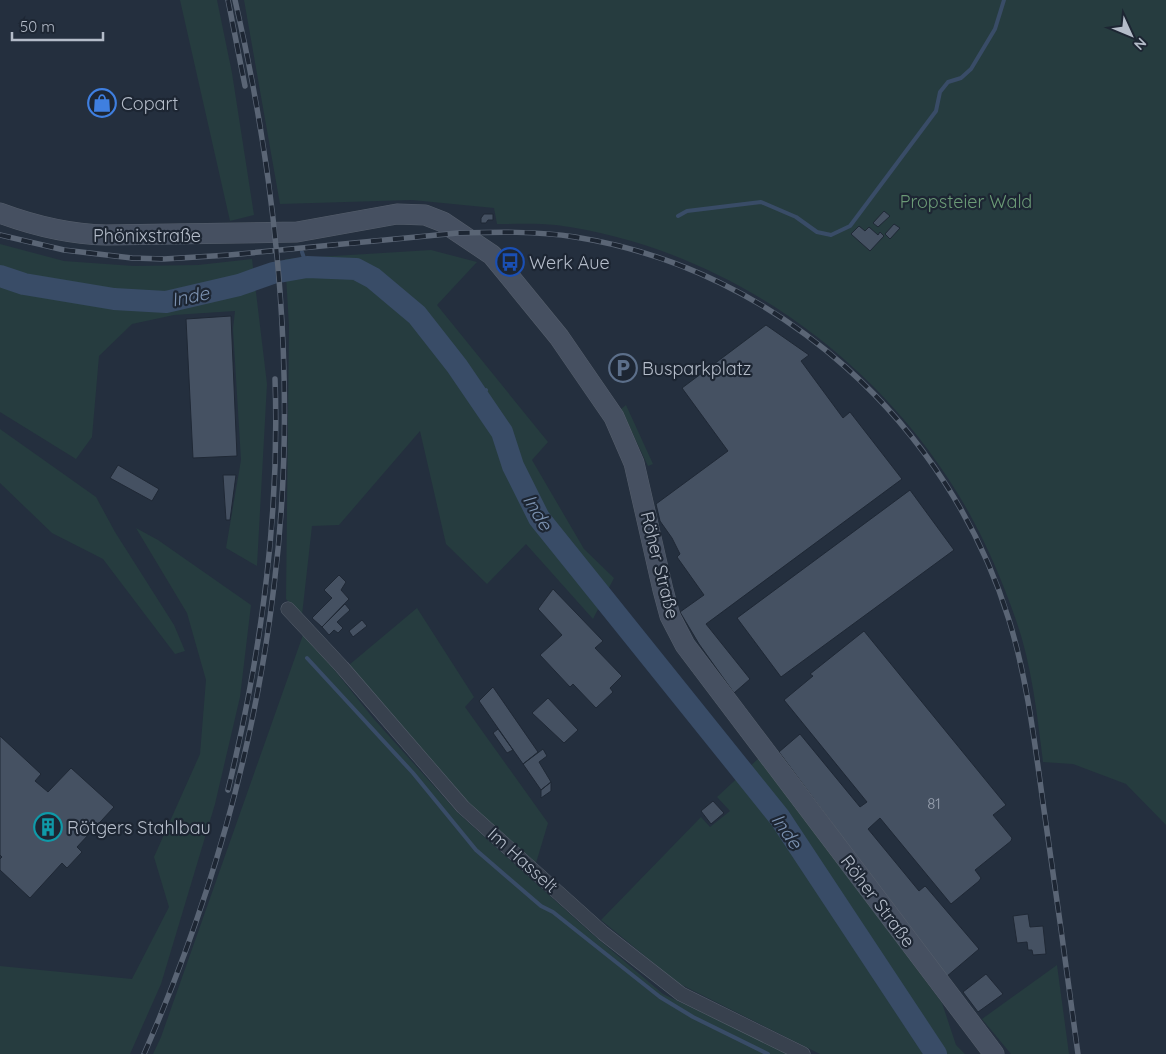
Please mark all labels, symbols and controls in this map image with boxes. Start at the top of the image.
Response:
scale bar [12,10,104,42]
north arrow [1106,10,1156,60]
text: 50 m [20,17,55,36]
text: N [1130,34,1150,54]
shop icon: Copart [87,88,117,118]
place label: Copart [121,92,178,115]
park label: Propsteier Wald [900,190,1032,213]
street label: Phönixstraße [93,224,201,247]
bus stop icon: Werk Aue [495,247,525,277]
place label: Werk Aue [529,251,610,274]
water label: Inde [169,280,212,312]
parking icon: Busparkplatz [608,353,638,383]
place label: Busparkplatz [642,357,751,380]
water label: Inde [518,490,559,536]
street label: Röher Straße [636,509,684,621]
house number: 81 [927,794,941,813]
water label: Inde [766,809,808,854]
building icon: Rötgers Stahlbau [33,812,63,842]
place label: Rötgers Stahlbau [67,816,211,839]
street label: Im Hasselt [483,822,563,898]
street label: Röher Straße [836,850,920,952]

